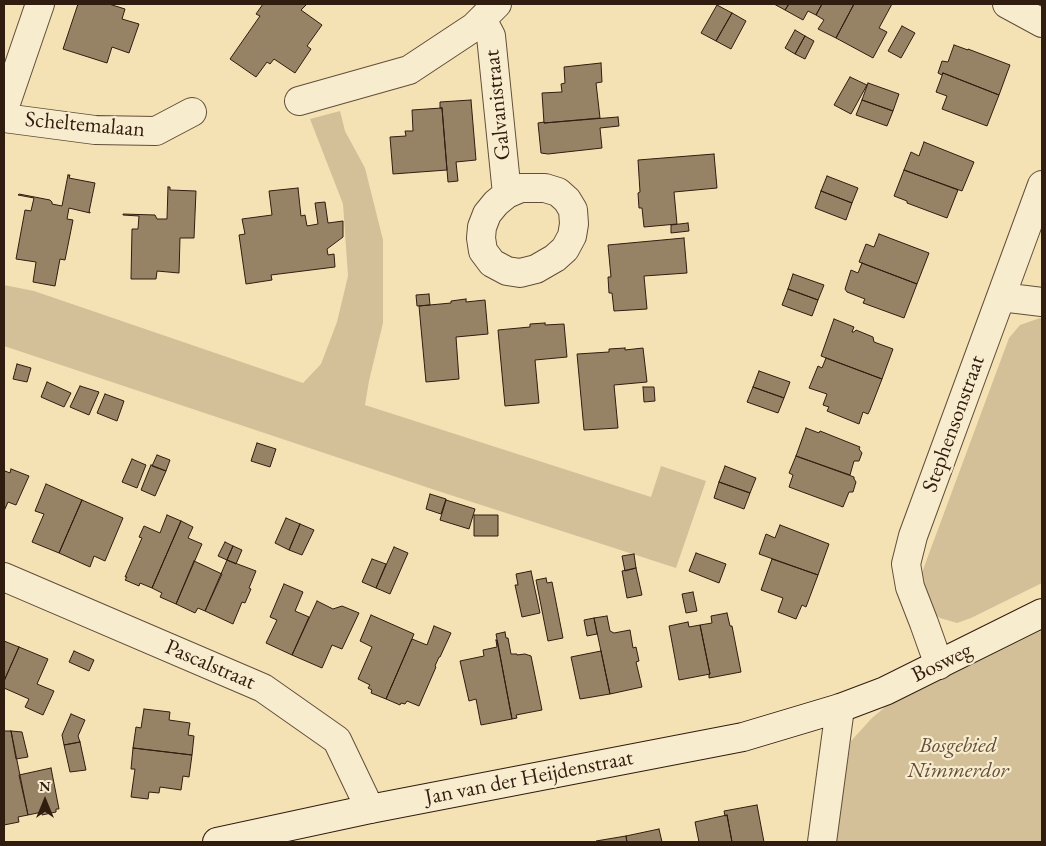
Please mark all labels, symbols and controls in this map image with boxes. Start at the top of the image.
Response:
street label: Galvanistraat [479,48,517,162]
street label: Scheltemalaan [24,107,146,143]
street label: Stephensonstraat [917,352,991,496]
street label: Pascalstraat [161,634,259,696]
street label: Bosweg [908,637,976,689]
park label: Bosgebied Nimmerdor [907,733,1009,784]
street label: Jan van der Heijdenstraat [423,745,635,811]
north arrow [20,776,70,826]
text: N [39,777,51,795]

